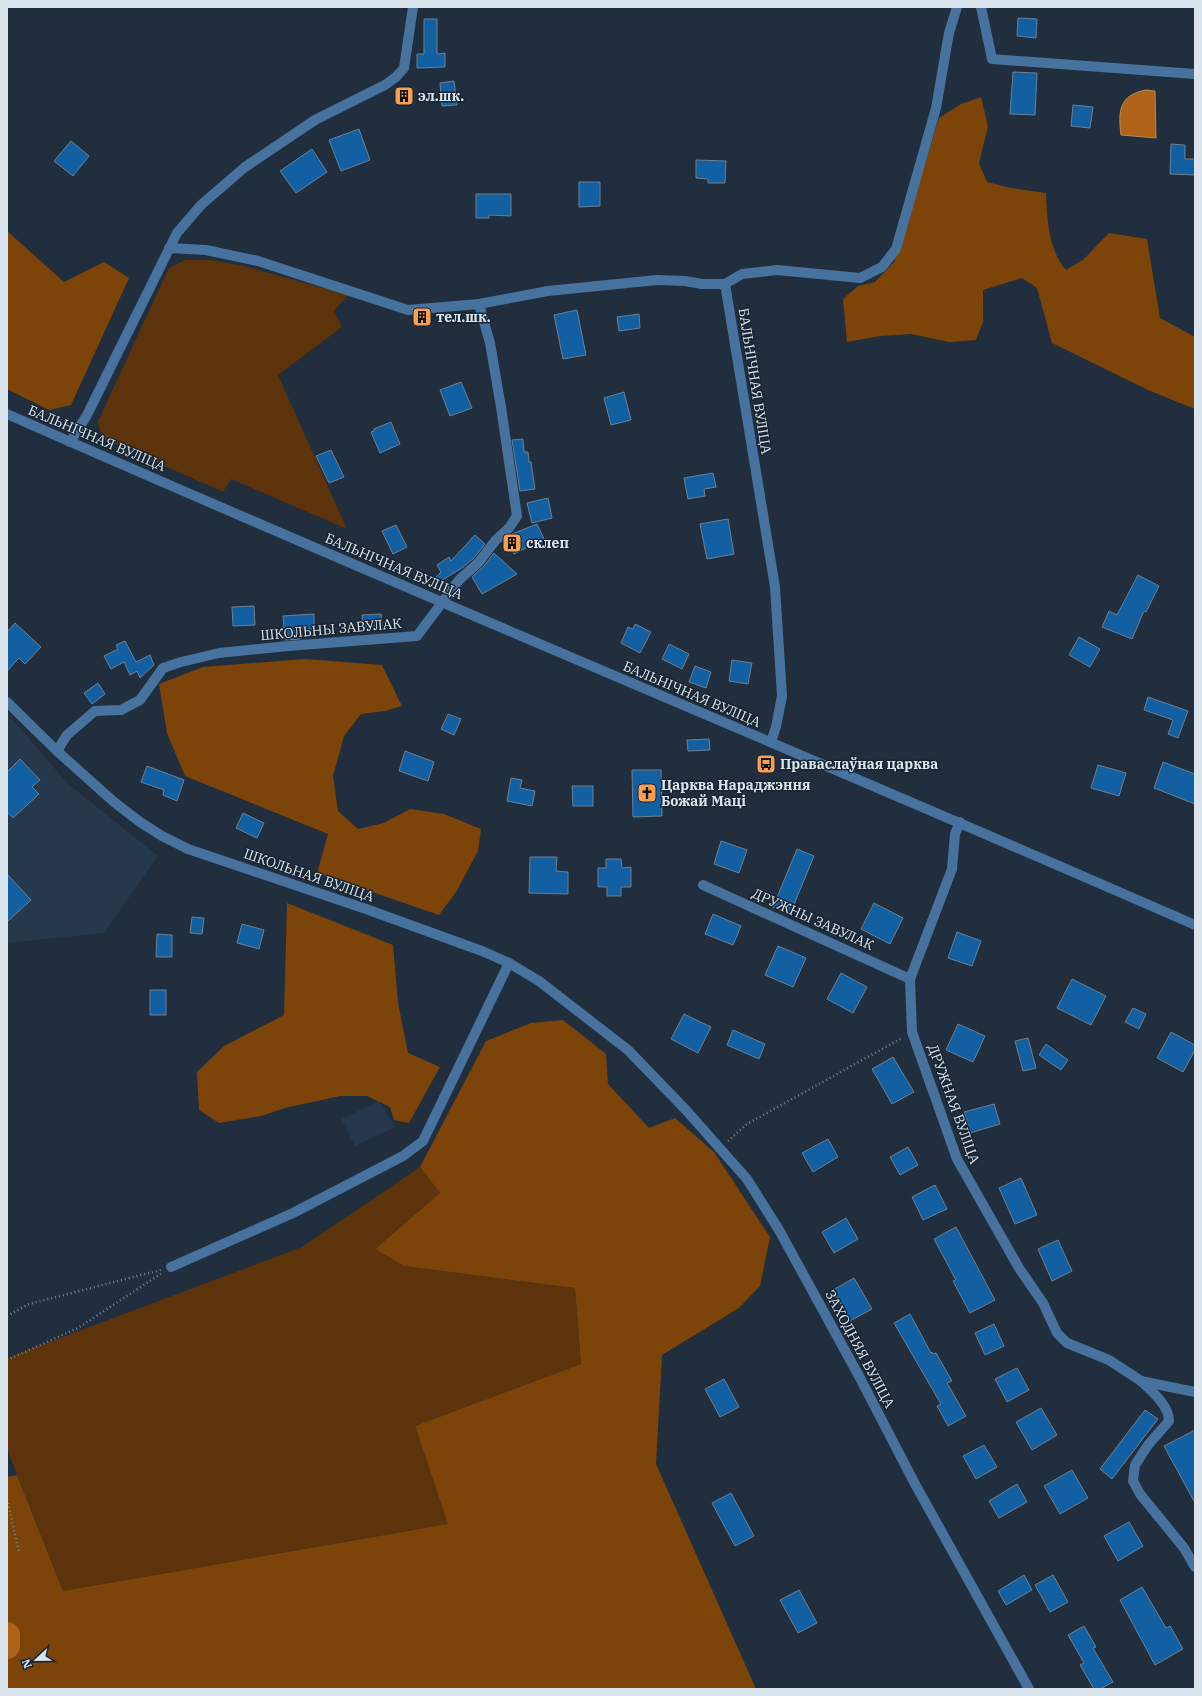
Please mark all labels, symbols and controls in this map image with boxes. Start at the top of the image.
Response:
building icon: эл.шк. [393,85,415,107]
place label: эл.шк. [418,87,464,105]
building icon: тел.шк. [411,306,433,328]
street label: БАЛЬНІЧНАЯ ВУЛІЦА [735,307,776,456]
place label: тел.шк. [436,308,491,326]
street label: БАЛЬНІЧНАЯ ВУЛІЦА [25,401,169,475]
street label: БАЛЬНІЧНАЯ ВУЛІЦА [322,529,466,603]
building icon: склеп [501,532,523,554]
place label: склеп [526,534,569,552]
street label: ШКОЛЬНЫ ЗАВУЛАК [259,614,403,644]
street label: БАЛЬНІЧНАЯ ВУЛІЦА [620,657,764,731]
bus stop icon: Праваслаўная царква [755,753,777,775]
place label: Праваслаўная царква [780,755,938,773]
place label: Царква Нараджэння Божай Маці [661,776,811,810]
church icon: Царква Нараджэння Божай Маці [636,782,658,804]
street label: ШКОЛЬНАЯ ВУЛІЦА [241,844,377,906]
street label: ДРУЖНЫ ЗАВУЛАК [749,884,877,954]
street label: ДРУЖНАЯ ВУЛІЦА [924,1042,984,1167]
street label: ЗАХОДНЯЯ ВУЛІЦА [821,1287,899,1412]
north arrow [16,1640,56,1680]
text: N [18,1657,35,1670]

